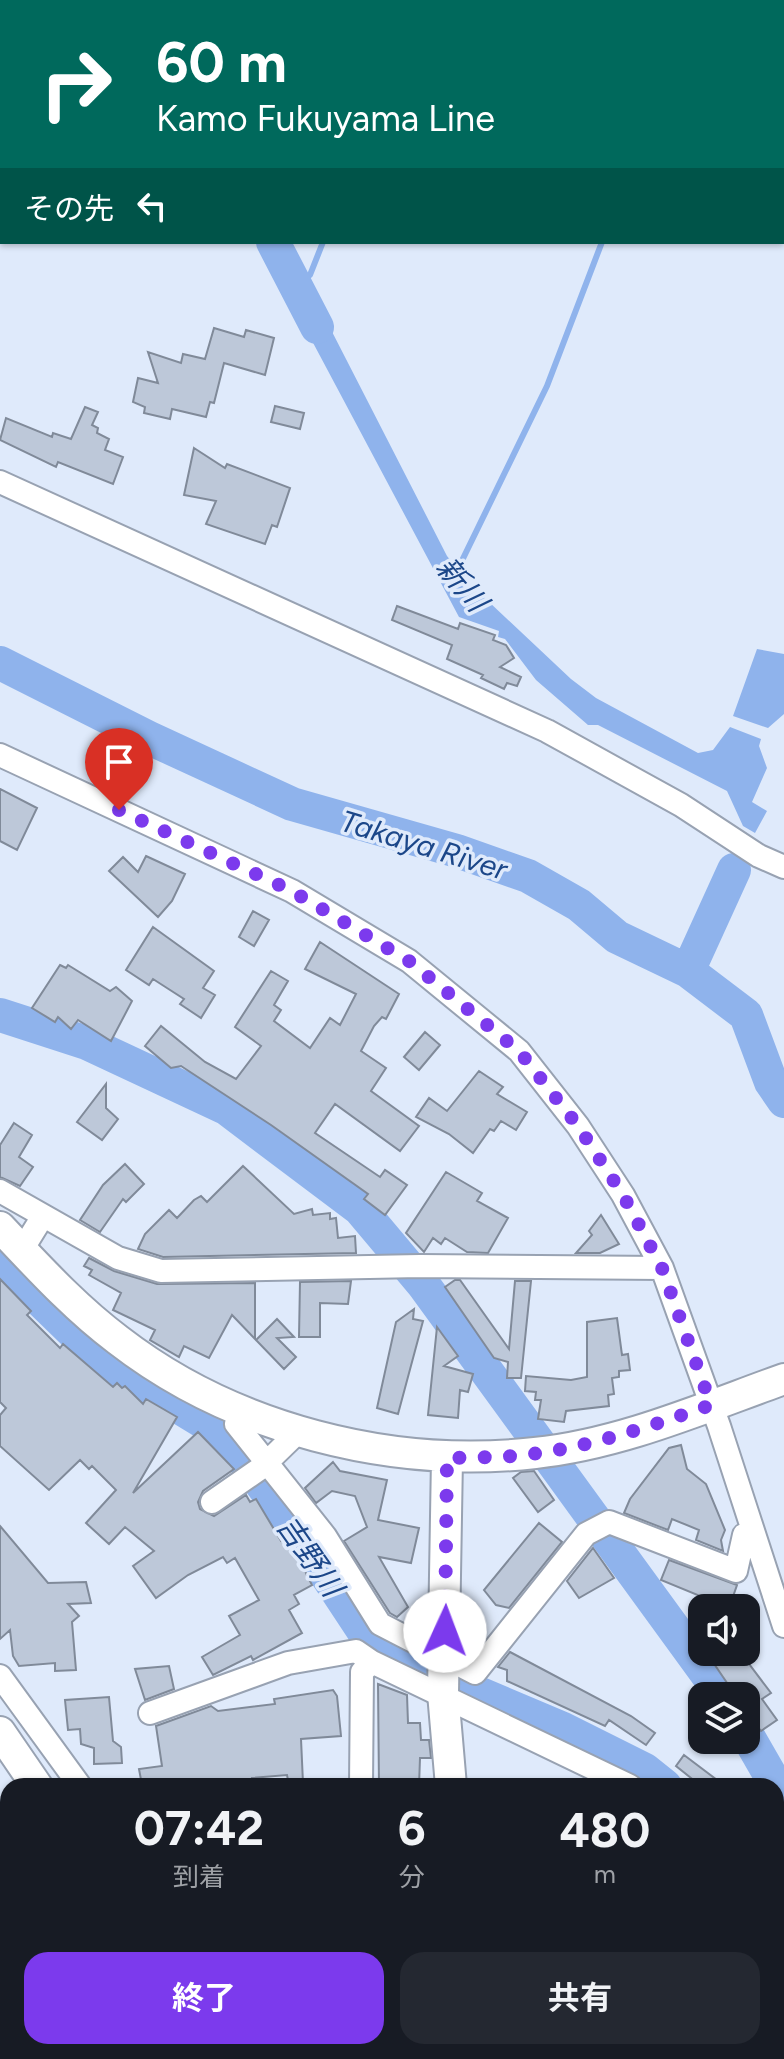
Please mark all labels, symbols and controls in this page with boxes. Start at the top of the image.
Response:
text: 60 m [156,29,287,96]
icon: right [24,32,128,136]
text: Kamo Fukuyama Line [156,97,495,140]
icon: left [130,184,174,228]
text: その先 [24,190,114,227]
water label: 新川 [429,549,497,621]
pin [85,728,153,810]
icon: arrive [97,740,141,784]
water label: Takaya River [336,802,513,888]
water label: 吉野川 [269,1509,353,1606]
position arrow [403,1589,487,1673]
map controls [688,1594,760,1754]
button: sound [688,1594,760,1666]
button: layers [688,1682,760,1754]
text: 07:42 [134,1799,264,1857]
text: 6 [398,1799,426,1857]
text: 480 [559,1801,650,1859]
text: m [594,1858,616,1890]
text: 到着 [173,1861,225,1893]
text: 分 [399,1861,425,1893]
button: 終了 [24,1952,384,2044]
button: 共有 [400,1952,760,2044]

